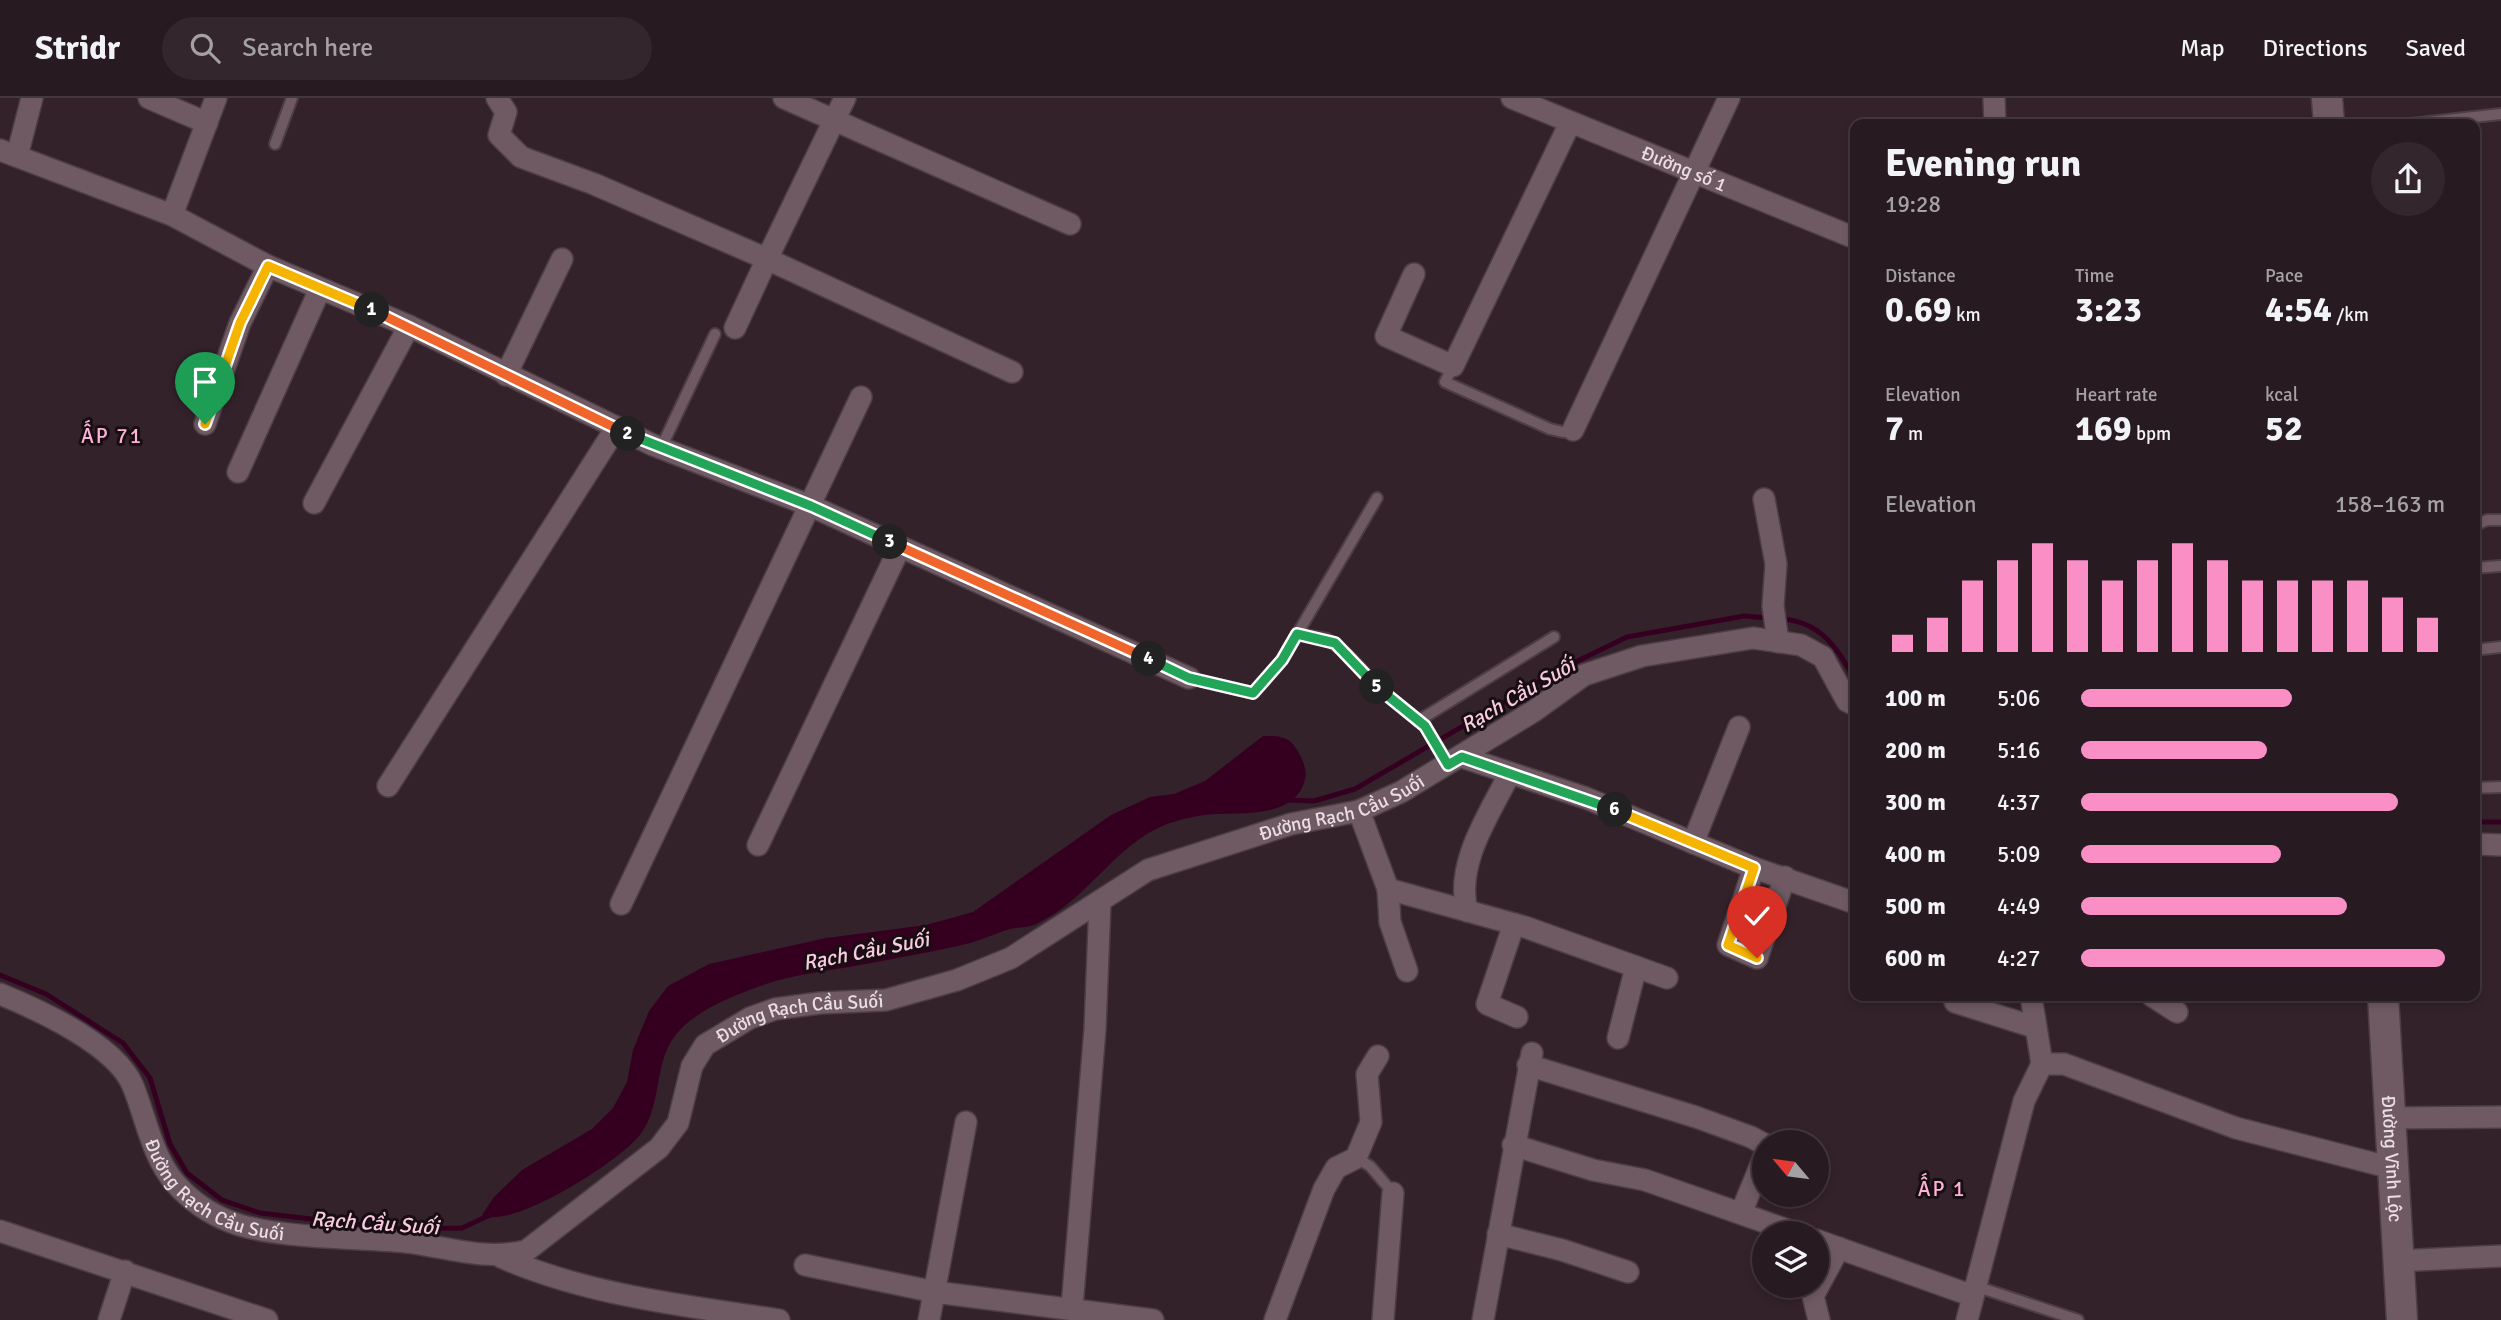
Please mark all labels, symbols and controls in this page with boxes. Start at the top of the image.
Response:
search box [162,17,652,80]
text: Stridr [35,28,120,69]
icon: search [186,29,224,67]
text: Search here [242,32,373,64]
text: Map [2180,33,2225,63]
text: Directions [2263,33,2368,63]
text: Saved [2406,33,2466,63]
text: Evening run [1885,140,2081,187]
street label: Đường số 1 [1638,141,1730,197]
button: share [2371,142,2445,216]
text: 19:28 [1885,190,1941,219]
text: Distance [1885,264,1956,288]
text: Time [2075,264,2114,288]
text: Pace [2265,264,2303,288]
text: 0.69 [1885,288,1952,331]
text: 3:23 [2075,288,2142,331]
text: 4:54 [2265,288,2332,331]
pin: 1 [354,292,390,328]
text: 1 [366,297,377,321]
text: km [1952,303,1981,327]
text: /km [2332,303,2369,327]
pin [175,352,235,424]
icon: arrive [186,363,224,401]
text: Elevation [1885,383,1961,407]
text: Heart rate [2075,383,2157,407]
text: kcal [2265,383,2298,407]
text: 7 [1885,407,1904,450]
text: 169 [2075,407,2132,450]
text: 52 [2265,407,2303,450]
pin: 2 [610,416,646,452]
district label: ẤP 71 [81,419,143,449]
text: 2 [622,421,633,445]
text: m [1904,422,1923,446]
text: bpm [2132,422,2171,446]
text: Elevation [1885,490,1977,519]
text: 158–163 m [2335,490,2445,519]
pin: 3 [872,524,908,560]
text: 3 [884,529,895,553]
pin: 4 [1132,642,1166,676]
text: 4 [1143,646,1154,670]
water label: Rạch Cầu Suối [1456,651,1582,738]
pin: 5 [1360,670,1394,704]
text: 5 [1371,674,1382,698]
text: 100 m [1885,684,1946,713]
text: 5:06 [1997,684,2040,713]
text: 200 m [1885,736,1946,765]
text: 5:16 [1997,736,2040,765]
street label: Đường Rạch Cầu Suối [1256,770,1429,847]
text: 300 m [1885,788,1946,817]
text: 4:37 [1997,788,2040,817]
pin: 6 [1598,792,1632,828]
text: 6 [1609,797,1620,821]
text: 400 m [1885,840,1946,869]
text: 5:09 [1997,840,2040,869]
pin [1727,886,1787,958]
text: 500 m [1885,892,1946,921]
text: 4:49 [1997,892,2040,921]
icon: check [1738,897,1776,935]
water label: Rạch Cầu Suối [801,926,934,976]
text: 600 m [1885,944,1946,973]
text: 4:27 [1997,944,2040,973]
street label: Đường Rạch Cầu Suối [712,989,884,1049]
street label: Đường Vĩnh Lộc [2376,1095,2407,1223]
north arrow [1752,1130,1829,1208]
map controls [1752,1130,1829,1298]
street label: Đường Rạch Cầu Suối [139,1135,286,1246]
district label: ẤP 1 [1918,1172,1966,1202]
water label: Rạch Cầu Suối [310,1206,442,1241]
button: layers [1752,1221,1829,1298]

